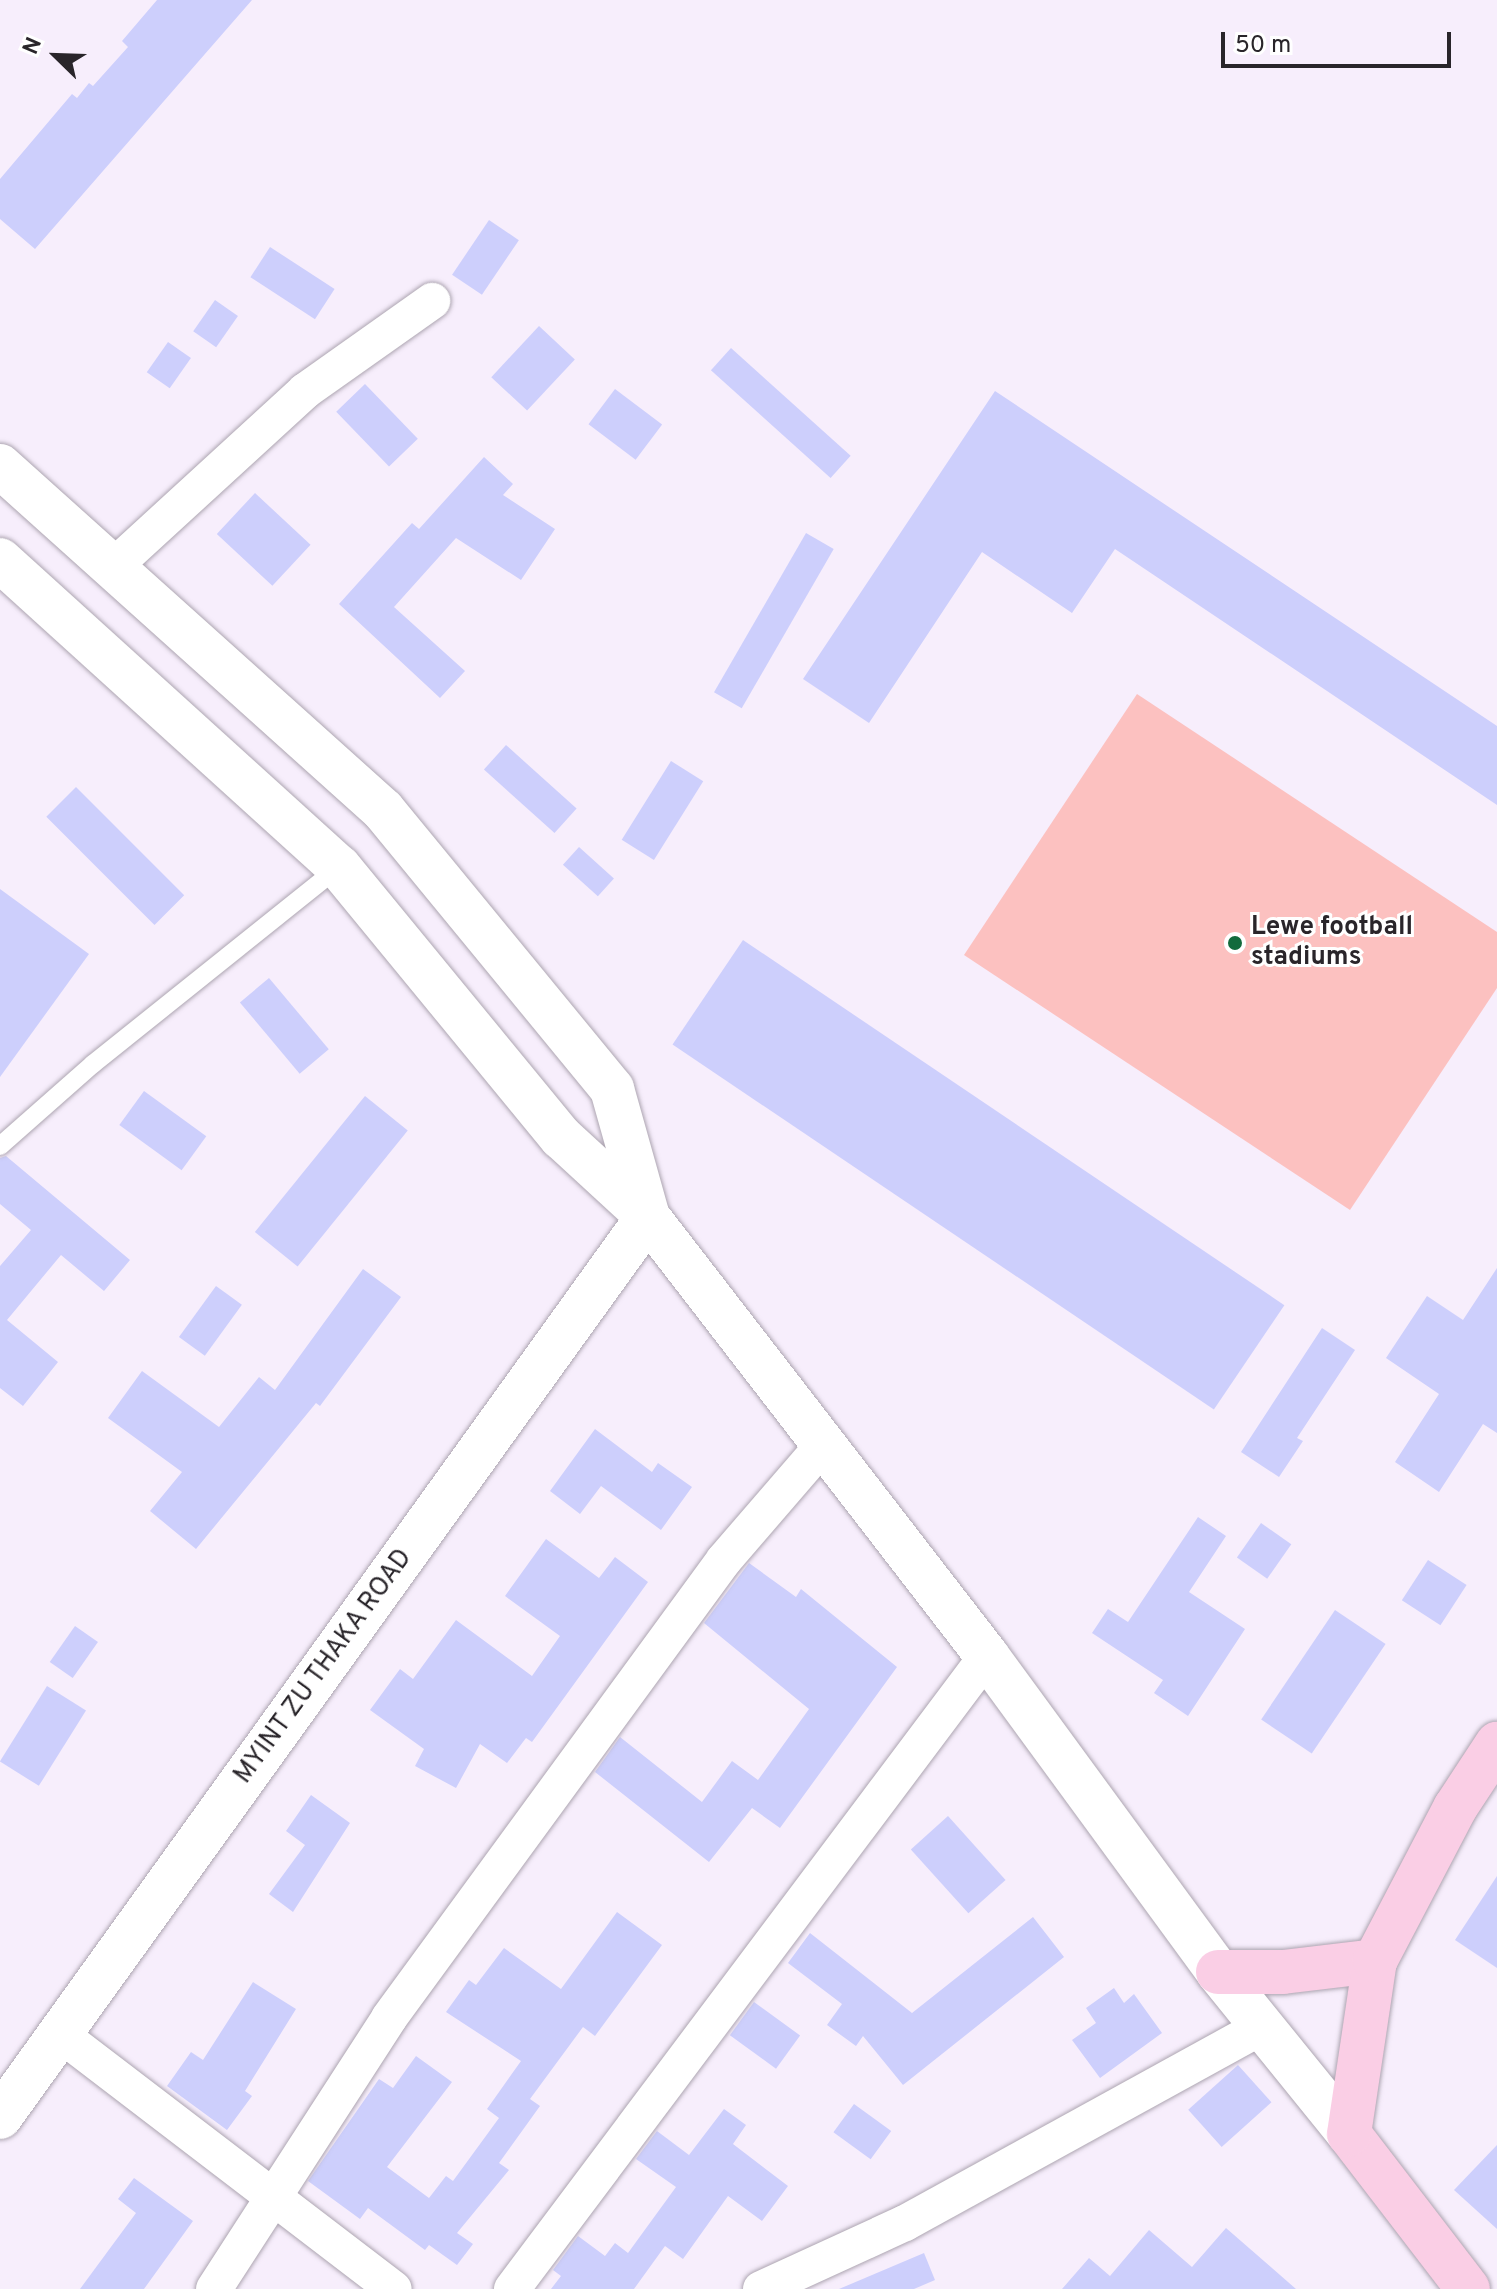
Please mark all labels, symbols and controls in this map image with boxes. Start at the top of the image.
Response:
north arrow [16,16,96,96]
scale bar [1225,16,1455,66]
text: 50 m [1235,31,1291,61]
text: N [18,34,49,59]
place label: Lewe football stadiums [1251,912,1413,974]
marker: Lewe football stadiums [1226,934,1244,952]
street label: MYINT ZU THAKA ROAD [227,1542,421,1792]

